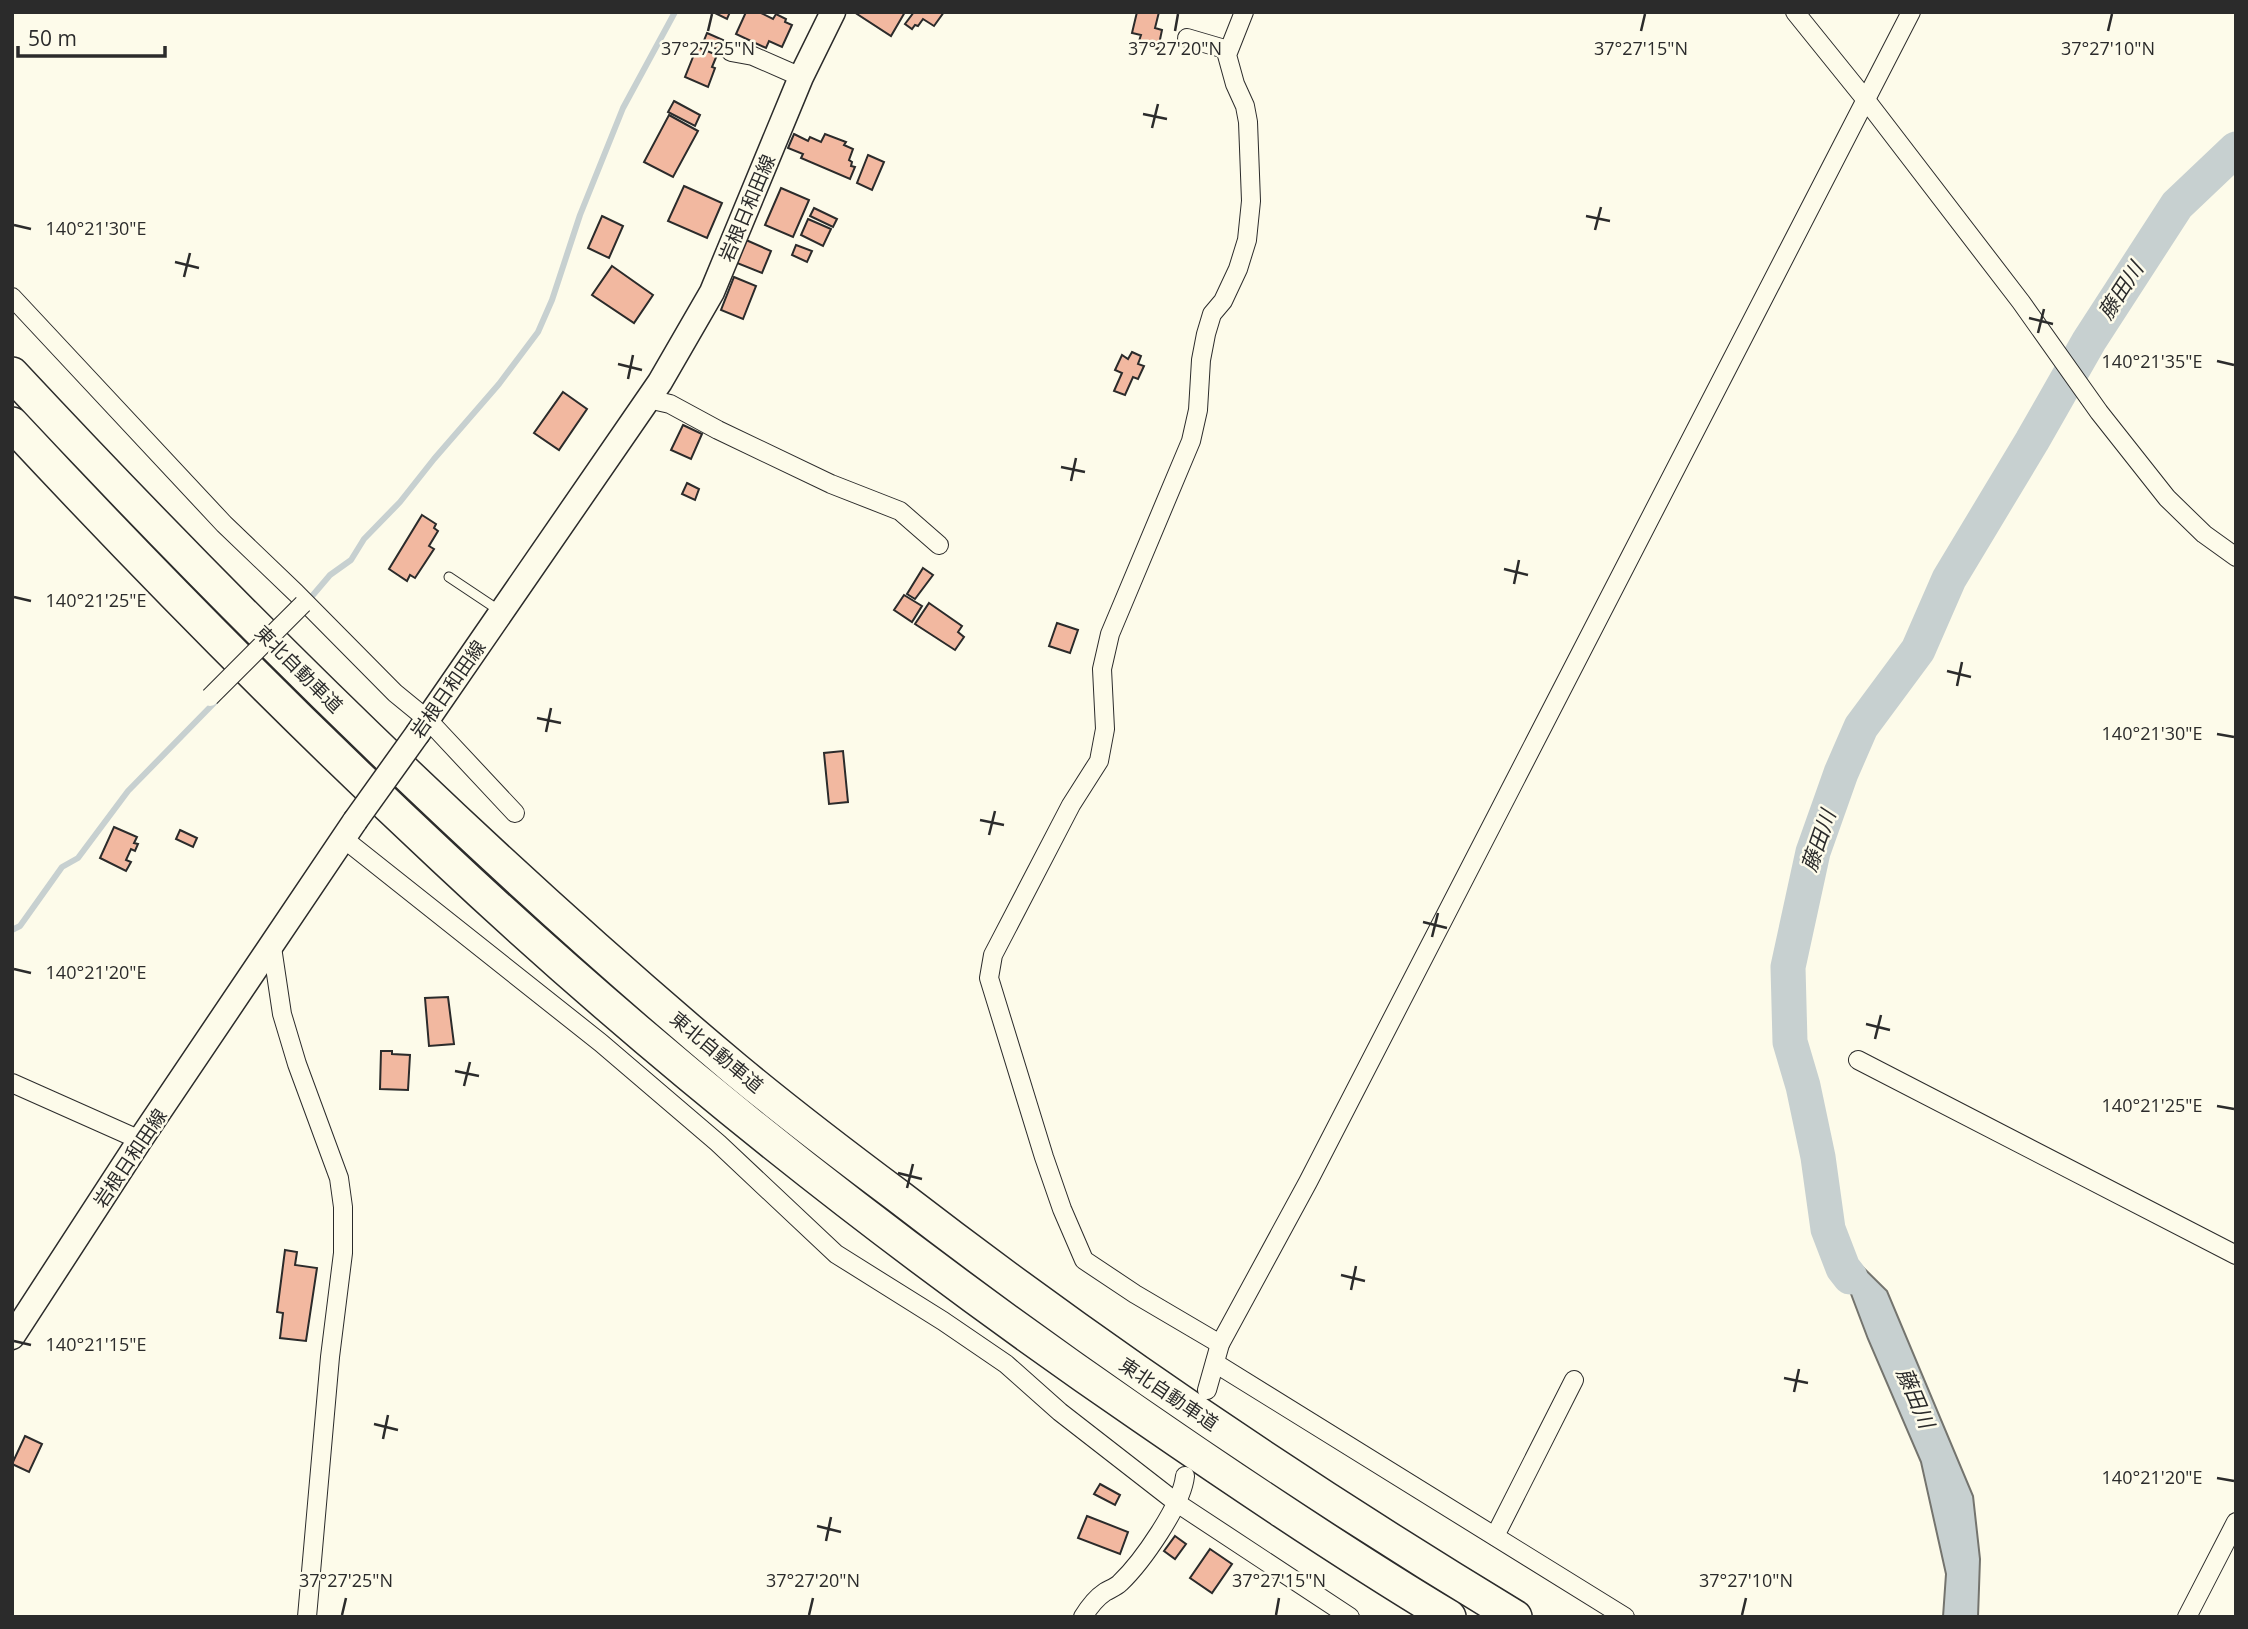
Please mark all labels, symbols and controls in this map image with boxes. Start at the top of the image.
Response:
scale bar [18,14,164,58]
text: 50 m [28,24,77,52]
text: 37°27'25"N [661,36,755,60]
text: 37°27'20"N [1128,36,1222,60]
text: 37°27'15"N [1594,36,1688,60]
text: 37°27'10"N [2061,36,2155,60]
street label: 岩根日和田線 [713,150,781,266]
text: 140°21'30"E [46,216,146,240]
water label: 藤田川 [2091,255,2150,324]
text: 140°21'35"E [2102,349,2202,373]
text: 140°21'25"E [46,588,146,612]
street label: 東北自動車道 [249,619,349,719]
street label: 岩根日和田線 [405,635,491,743]
text: 140°21'30"E [2102,721,2202,745]
water label: 藤田川 [1795,804,1842,875]
text: 140°21'20"E [46,960,146,984]
street label: 東北自動車道 [665,1005,769,1099]
text: 140°21'25"E [2102,1093,2202,1117]
street label: 岩根日和田線 [87,1103,173,1213]
text: 140°21'15"E [46,1332,146,1356]
street label: 東北自動車道 [1114,1351,1224,1437]
water label: 藤田川 [1891,1363,1942,1434]
text: 140°21'20"E [2102,1465,2202,1489]
text: 37°27'25"N [299,1568,393,1592]
text: 37°27'20"N [766,1568,860,1592]
text: 37°27'15"N [1232,1568,1326,1592]
text: 37°27'10"N [1699,1568,1793,1592]

